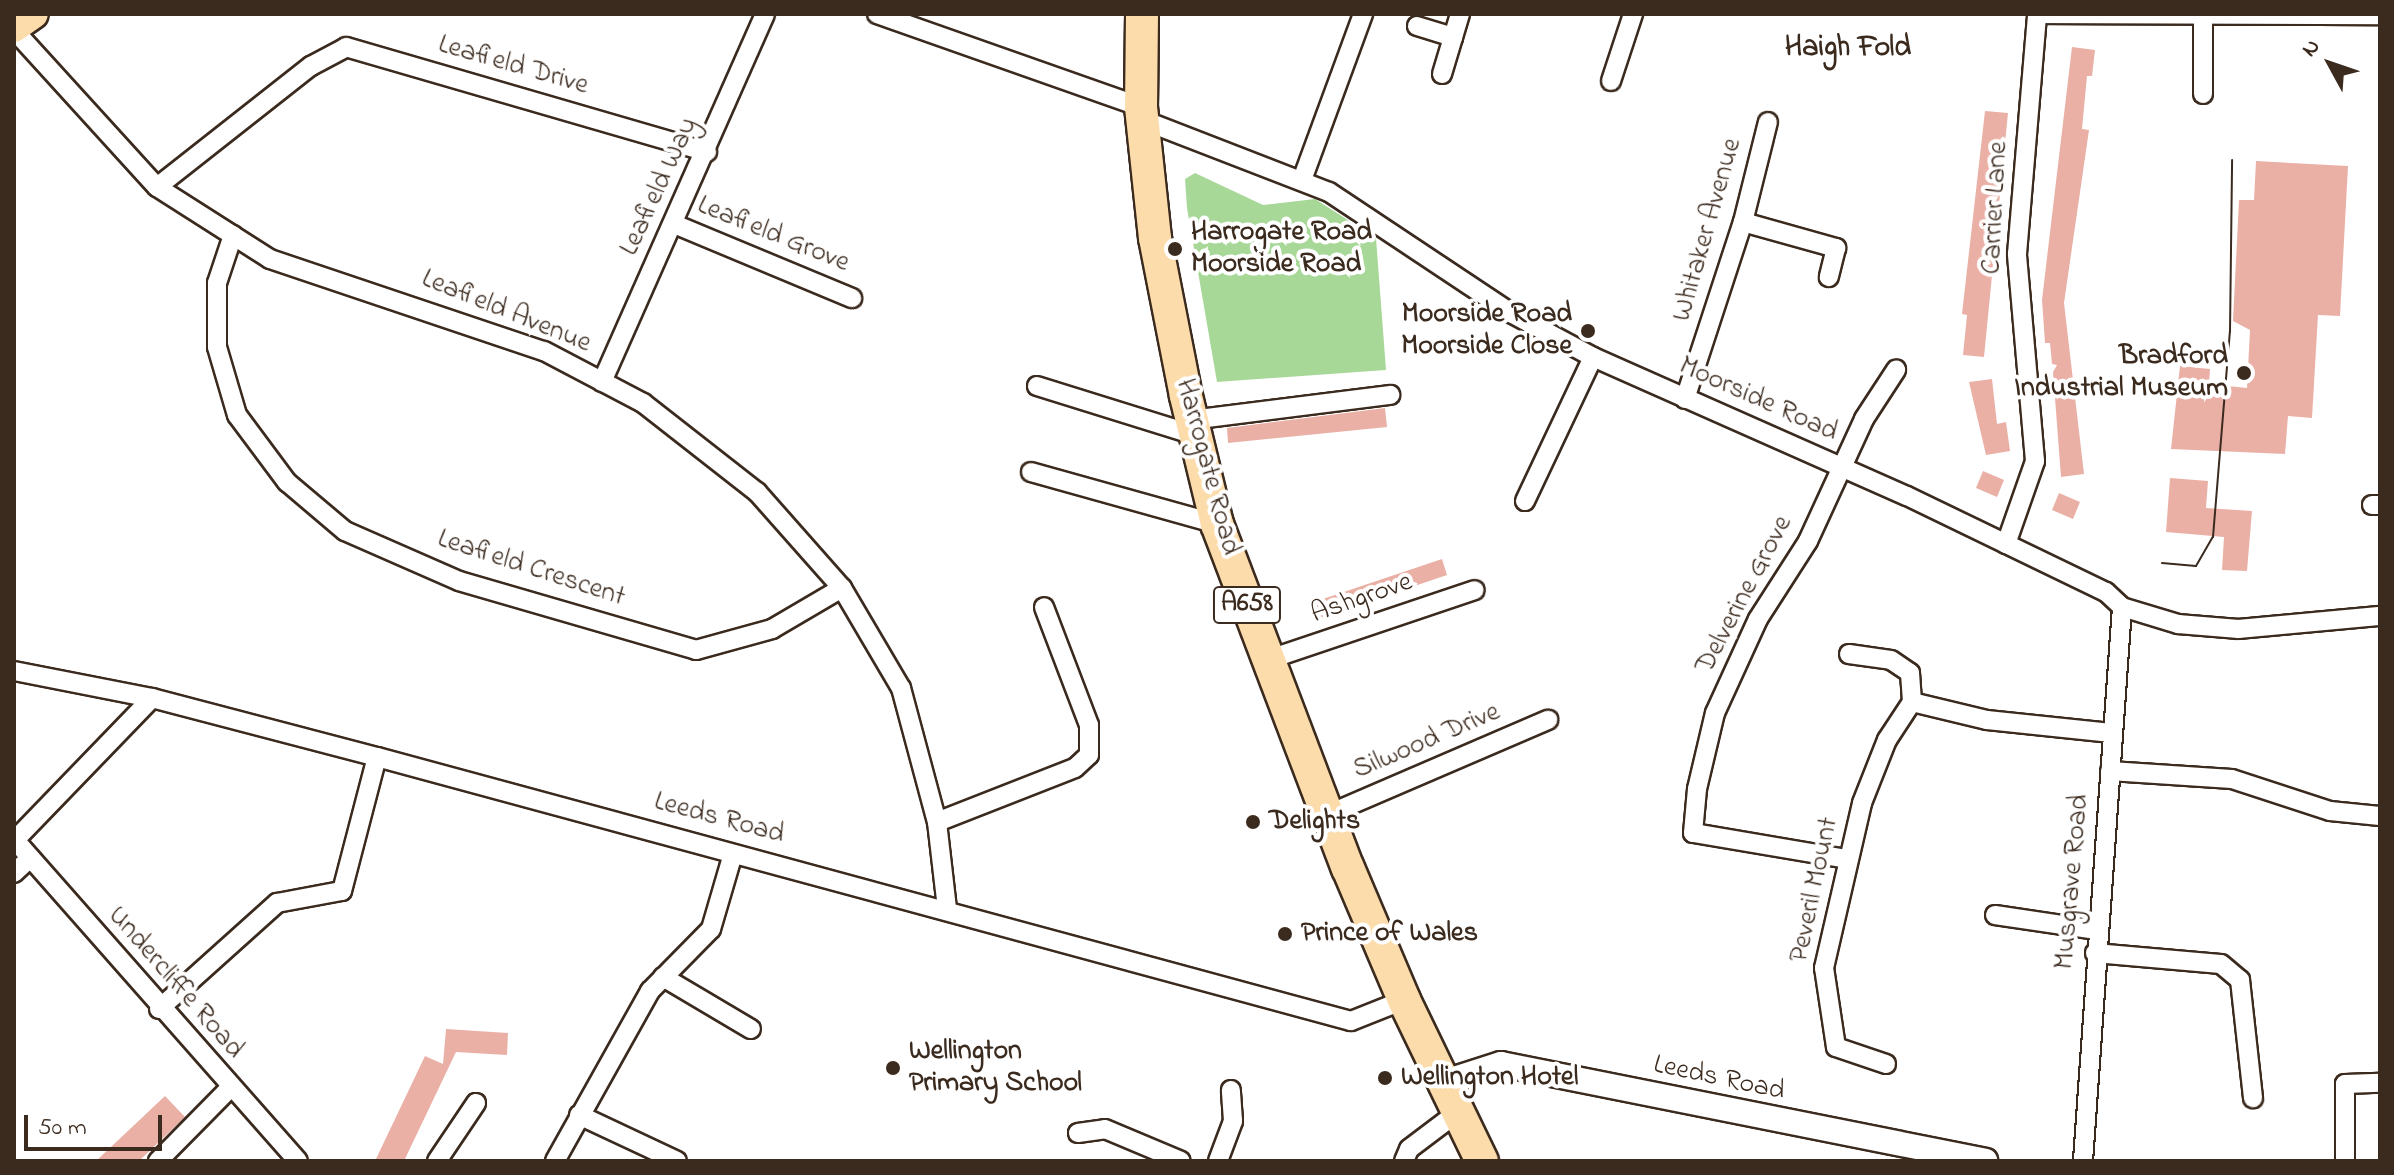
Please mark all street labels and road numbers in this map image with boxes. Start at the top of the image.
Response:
street label: Leafield Drive [434,29,592,103]
street label: Leafield Way [613,113,707,261]
street label: Whitaker Avenue [1666,135,1750,325]
street label: Carrier Lane [1976,141,2016,275]
street label: Leafield Grove [692,189,854,281]
street label: Leafield Avenue [416,263,596,361]
street label: Moorside Road [1673,350,1843,450]
street label: Harrogate Road [1167,375,1247,559]
street label: Delverine Grove [1689,510,1801,680]
street label: Leafield Crescent [433,523,629,615]
street label: Ashgrove [1307,566,1417,632]
road number: A658 [1211,583,1283,627]
street label: Silwood Drive [1349,696,1505,788]
street label: Leeds Road [650,786,788,852]
street label: Musgrave Road [2049,793,2097,971]
street label: Peveril Mount [1783,814,1847,966]
street label: Undercliffe Road [100,900,250,1066]
street label: Leeds Road [1650,1049,1788,1109]

